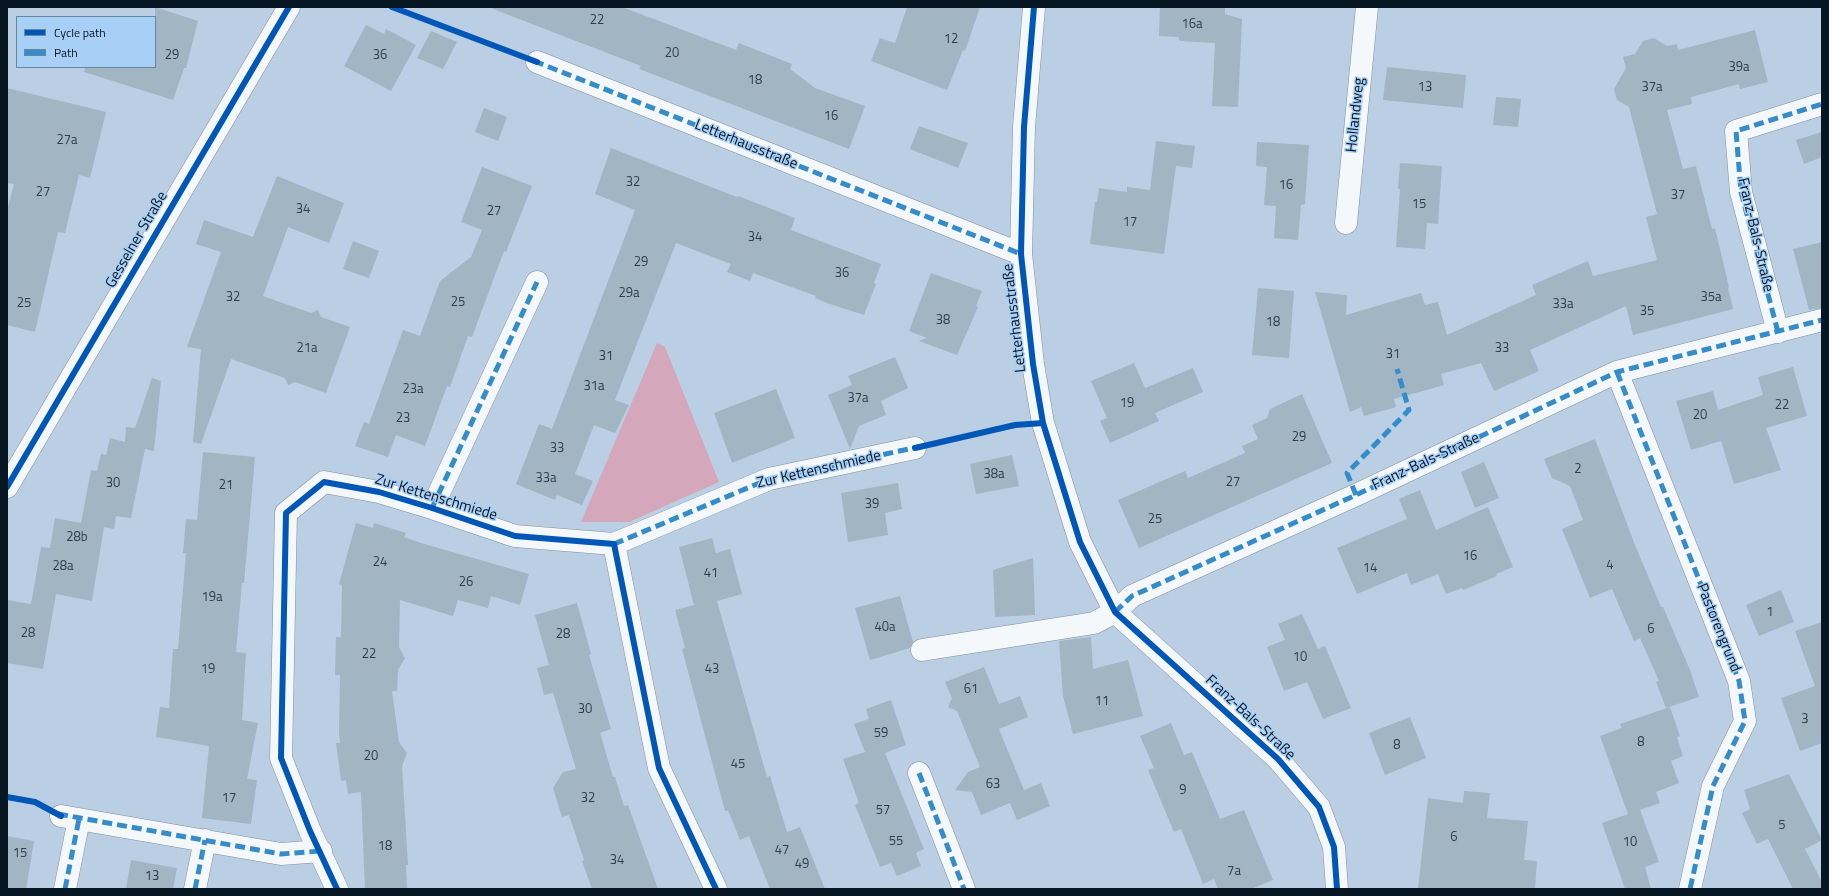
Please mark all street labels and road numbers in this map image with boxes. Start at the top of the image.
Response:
street label: Hollandweg [1343,77,1369,153]
street label: Letterhausstraße [692,116,800,174]
street label: Franz-Bals-Straße [1733,176,1777,294]
street label: Gesselner Straße [102,189,172,291]
street label: Letterhausstraße [999,263,1031,373]
street label: Franz-Bals-Straße [1369,429,1483,495]
street label: Zur Kettenschmiede [755,447,883,493]
street label: Zur Kettenschmiede [373,471,499,525]
street label: Pastorengrund [1692,581,1744,675]
street label: Franz-Bals-Straße [1201,672,1299,764]

